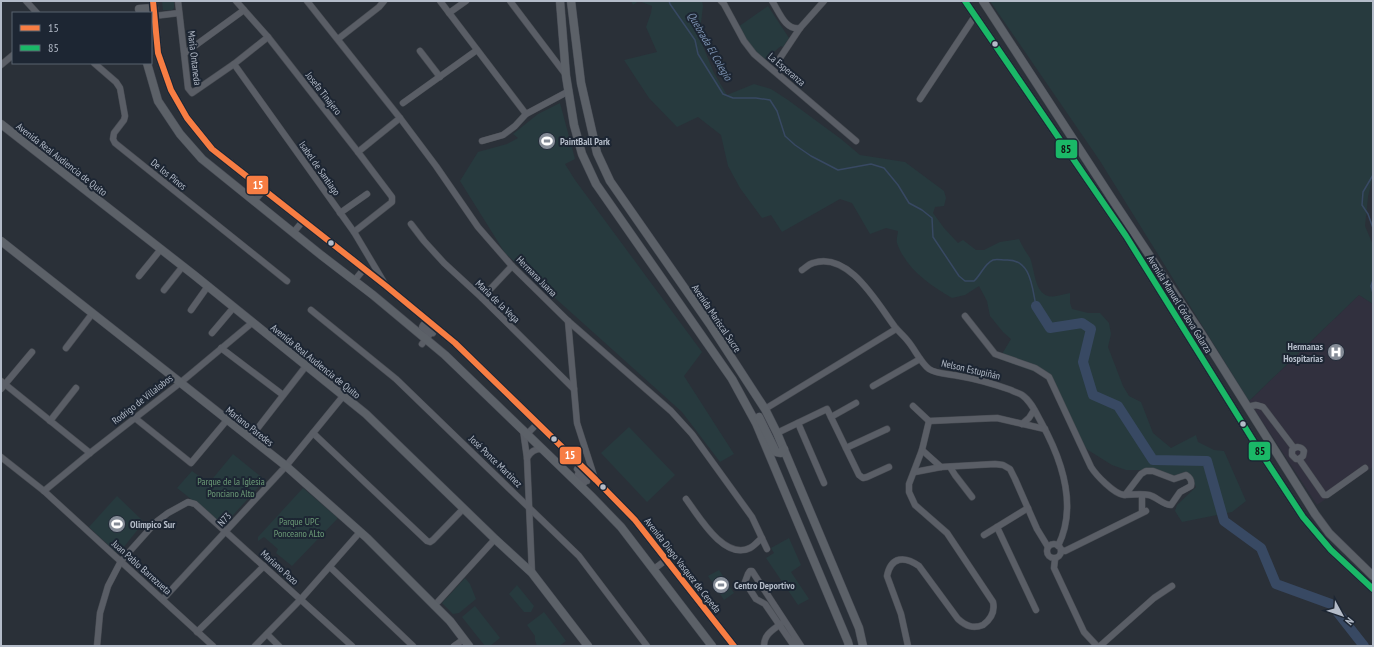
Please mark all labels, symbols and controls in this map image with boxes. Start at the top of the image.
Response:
water label: Quebrada El Colegio [685,9,736,84]
legend [12,12,152,64]
text: 15 [48,20,59,35]
street label: Maria Ontaneda [185,30,204,86]
unlabelled marker [990,39,1000,49]
text: 85 [48,40,59,55]
street label: La Esperanza [765,50,808,89]
street label: Josefa Tinajero [302,68,344,117]
street label: Avenida Real Audiencia de Quito [14,120,110,199]
sports icon: PaintBall Park [537,131,557,151]
place label: PaintBall Park [560,135,611,148]
street label: Isabel de Santiago [296,139,343,198]
line badge: 85 [1055,139,1078,159]
text: 85 [1061,142,1071,156]
street label: De los Pinos [148,156,190,193]
line badge: 15 [246,175,269,195]
text: 15 [253,178,263,192]
unlabelled marker [326,238,336,248]
street label: Hermana Juana [514,253,560,299]
street label: Avenida Manuel Córdova Galarza [1144,253,1215,355]
street label: Maria de la Vega [473,277,523,326]
street label: Avenida Mariscal Sucre [689,282,744,355]
street label: Avenida Real Audiencia de Quito [268,321,363,402]
place label: Hermanas Hospitarias [1283,340,1323,365]
hospital icon: Hermanas Hospitarias [1326,342,1346,362]
street label: Nelson Estupiñán [940,356,1002,383]
street label: Rodrigo de Villalobos [109,371,176,427]
street label: Mariano Paredes [223,404,277,449]
unlabelled marker [1238,419,1248,429]
street label: José Ponce Martinez [466,432,525,490]
unlabelled marker [549,434,559,444]
line badge: 85 [1248,441,1271,461]
text: 85 [1255,444,1265,458]
line badge: 15 [559,446,582,465]
text: 15 [565,448,575,462]
park label: Parque de la Iglesia Ponciano Alto [197,475,265,500]
unlabelled marker [598,482,608,492]
street label: N73 [215,510,234,529]
sports icon: Olimpico Sur [107,514,127,534]
park label: Parque UPC Ponceano ALto [274,515,324,540]
street label: Avenida Diego Vasquez de Cepeda [641,515,724,615]
place label: Olimpico Sur [130,518,175,531]
street label: Juan Pablo Barrezueta [108,537,174,598]
street label: Mariano Pozo [258,547,301,588]
sports icon: Centro Deportivo [711,575,731,595]
place label: Centro Deportivo [734,579,795,592]
north arrow [1322,595,1362,635]
text: N [1342,615,1357,628]

